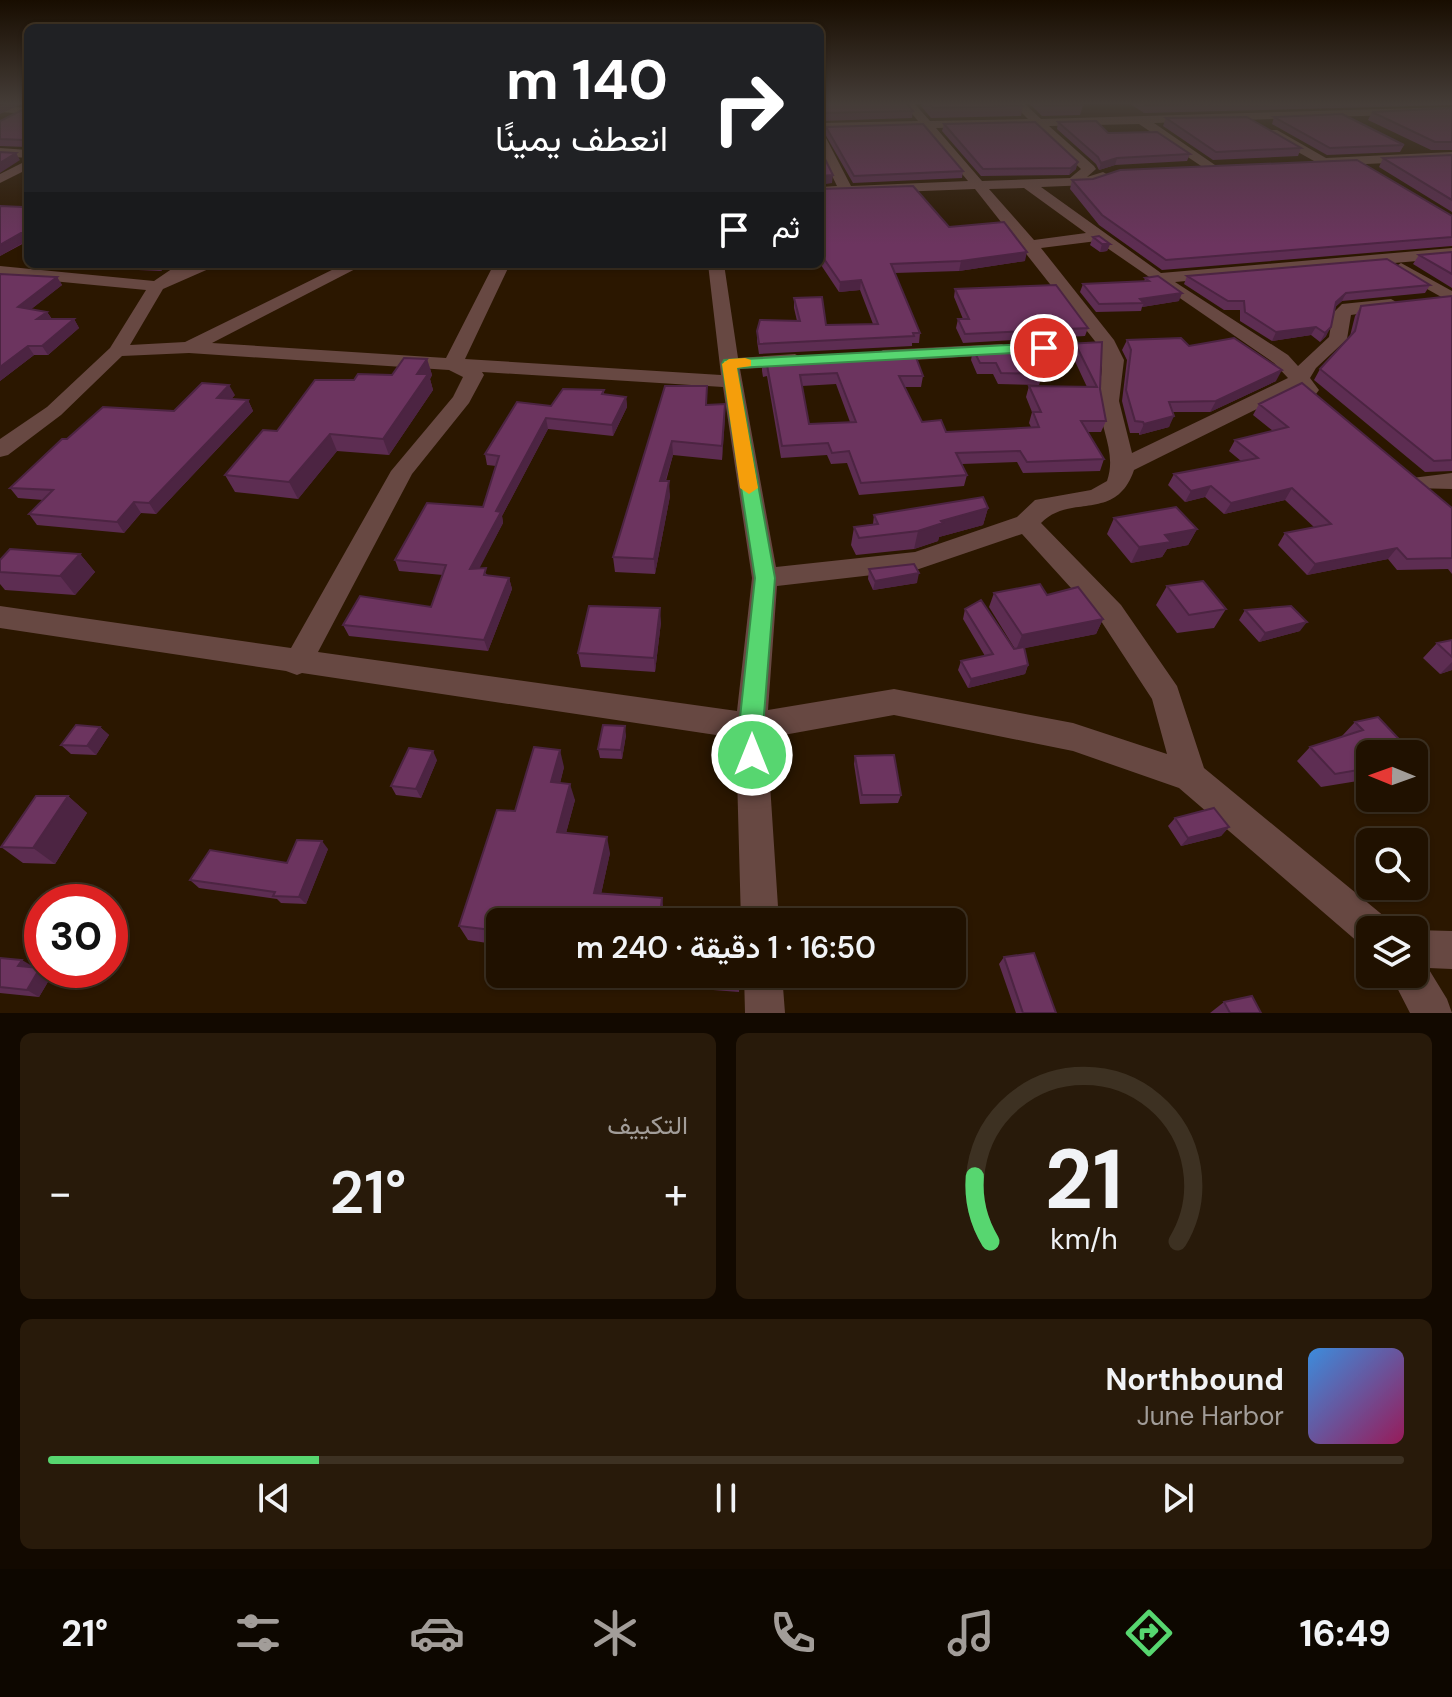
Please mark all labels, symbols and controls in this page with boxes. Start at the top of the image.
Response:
text: 140 m [506,43,668,116]
icon: right [696,56,800,160]
text: انعطف يمينًا [495,115,668,162]
icon: arrive [712,208,756,252]
text: ثم [772,208,800,247]
pin [1010,314,1078,382]
icon: arrive [1022,326,1066,370]
position arrow [710,713,794,797]
north arrow [1356,740,1428,812]
map controls [1356,740,1428,988]
button: search [1356,828,1428,900]
speed limit sign: 30 [24,884,128,988]
button: layers [1356,916,1428,988]
text: 16:50 · 1 دقيقة · 240 m [576,928,876,967]
text: التكييف [607,1108,688,1142]
text: 21 [1045,1125,1123,1234]
text: 21° [330,1153,406,1232]
text: − [48,1164,72,1222]
text: + [664,1164,688,1222]
text: km/h [1050,1221,1118,1258]
text: Northbound [1105,1360,1284,1399]
text: June Harbor [1137,1399,1284,1433]
icon: previous [252,1476,296,1520]
icon: pause [704,1476,748,1520]
icon: next [1156,1476,1200,1520]
icon: filters [230,1605,286,1661]
icon: car [409,1605,465,1661]
icon: climate [587,1605,643,1661]
icon: phone [765,1605,821,1661]
icon: music [943,1605,999,1661]
icon: directions [1121,1605,1177,1661]
text: 21° [61,1610,108,1657]
text: 16:49 [1300,1610,1391,1657]

